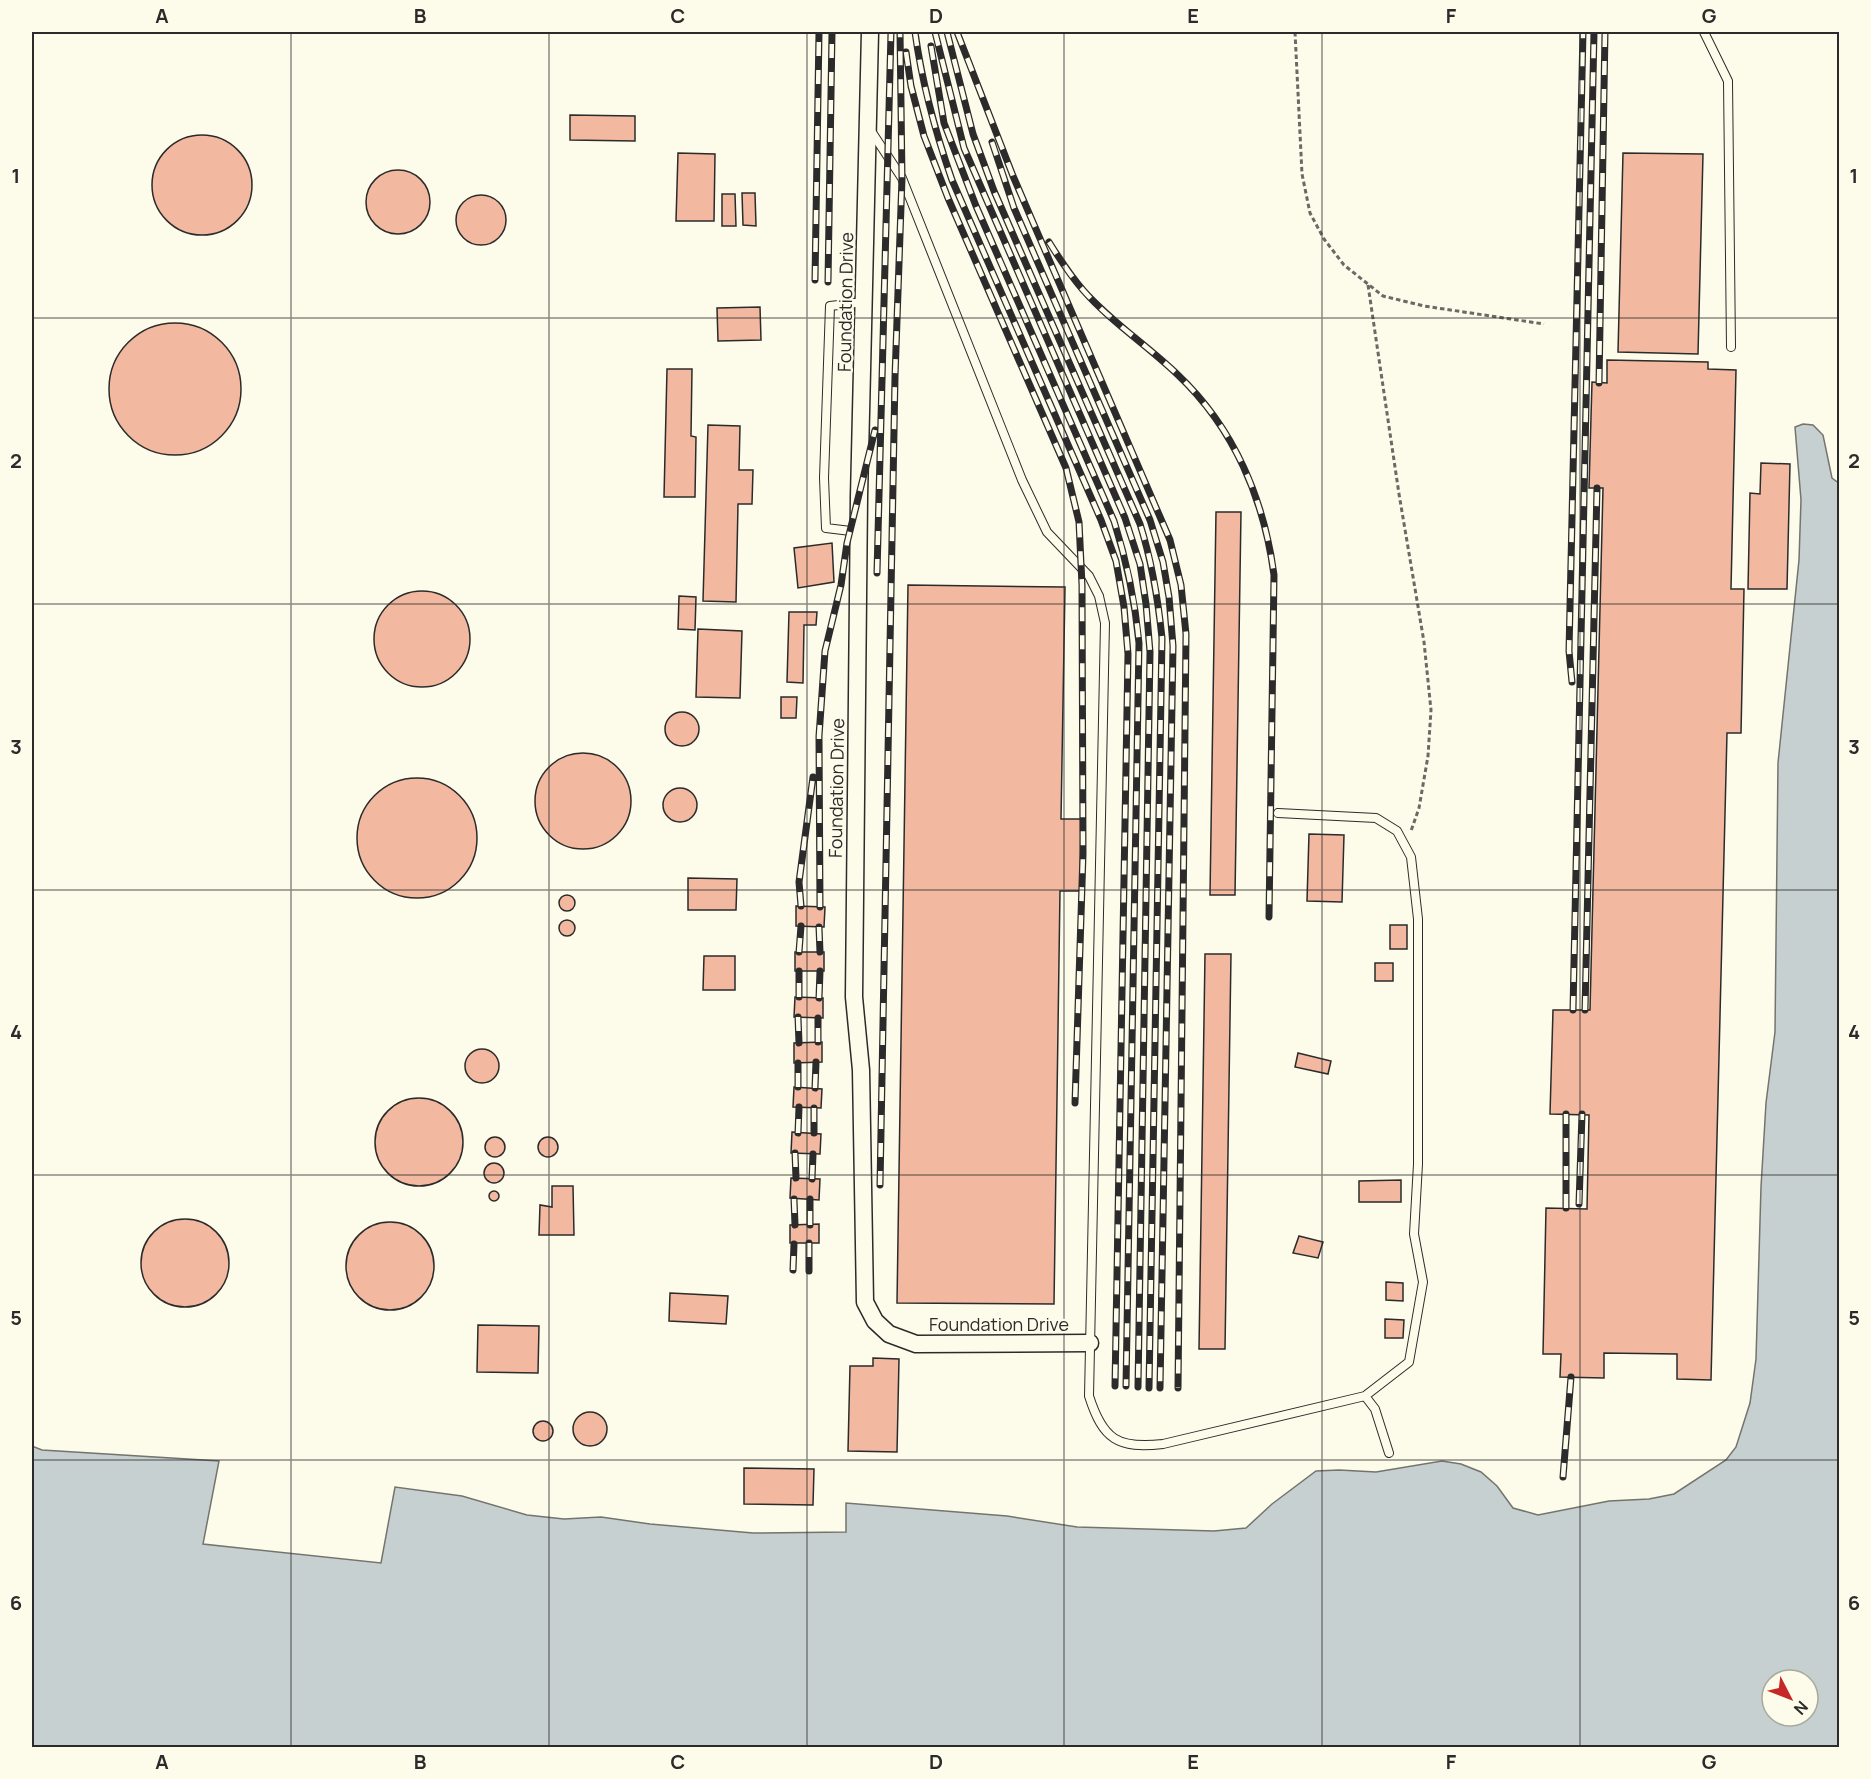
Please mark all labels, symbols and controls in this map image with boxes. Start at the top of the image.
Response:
text: A [155,2,169,29]
text: B [414,2,427,29]
text: C [671,2,685,29]
text: D [929,2,943,29]
text: E [1187,2,1199,29]
text: F [1446,2,1457,29]
text: G [1702,2,1717,29]
text: 1 [12,162,20,189]
text: 1 [1850,162,1858,189]
street label: Foundation Drive [832,232,858,372]
text: 2 [10,447,22,474]
text: 2 [1848,447,1860,474]
street label: Foundation Drive [823,718,849,858]
text: 3 [10,733,22,760]
text: 3 [1848,733,1860,760]
text: 4 [10,1018,22,1045]
text: 4 [1848,1018,1860,1045]
text: 5 [10,1304,22,1331]
text: 5 [1848,1304,1860,1331]
street label: Foundation Drive [929,1312,1069,1336]
text: 6 [10,1589,22,1616]
text: 6 [1848,1589,1860,1616]
north arrow [1760,1668,1820,1728]
text: N [1789,1696,1813,1720]
text: A [155,1748,169,1775]
text: B [414,1748,427,1775]
text: C [671,1748,685,1775]
text: D [929,1748,943,1775]
text: E [1187,1748,1199,1775]
text: F [1446,1748,1457,1775]
text: G [1702,1748,1717,1775]

